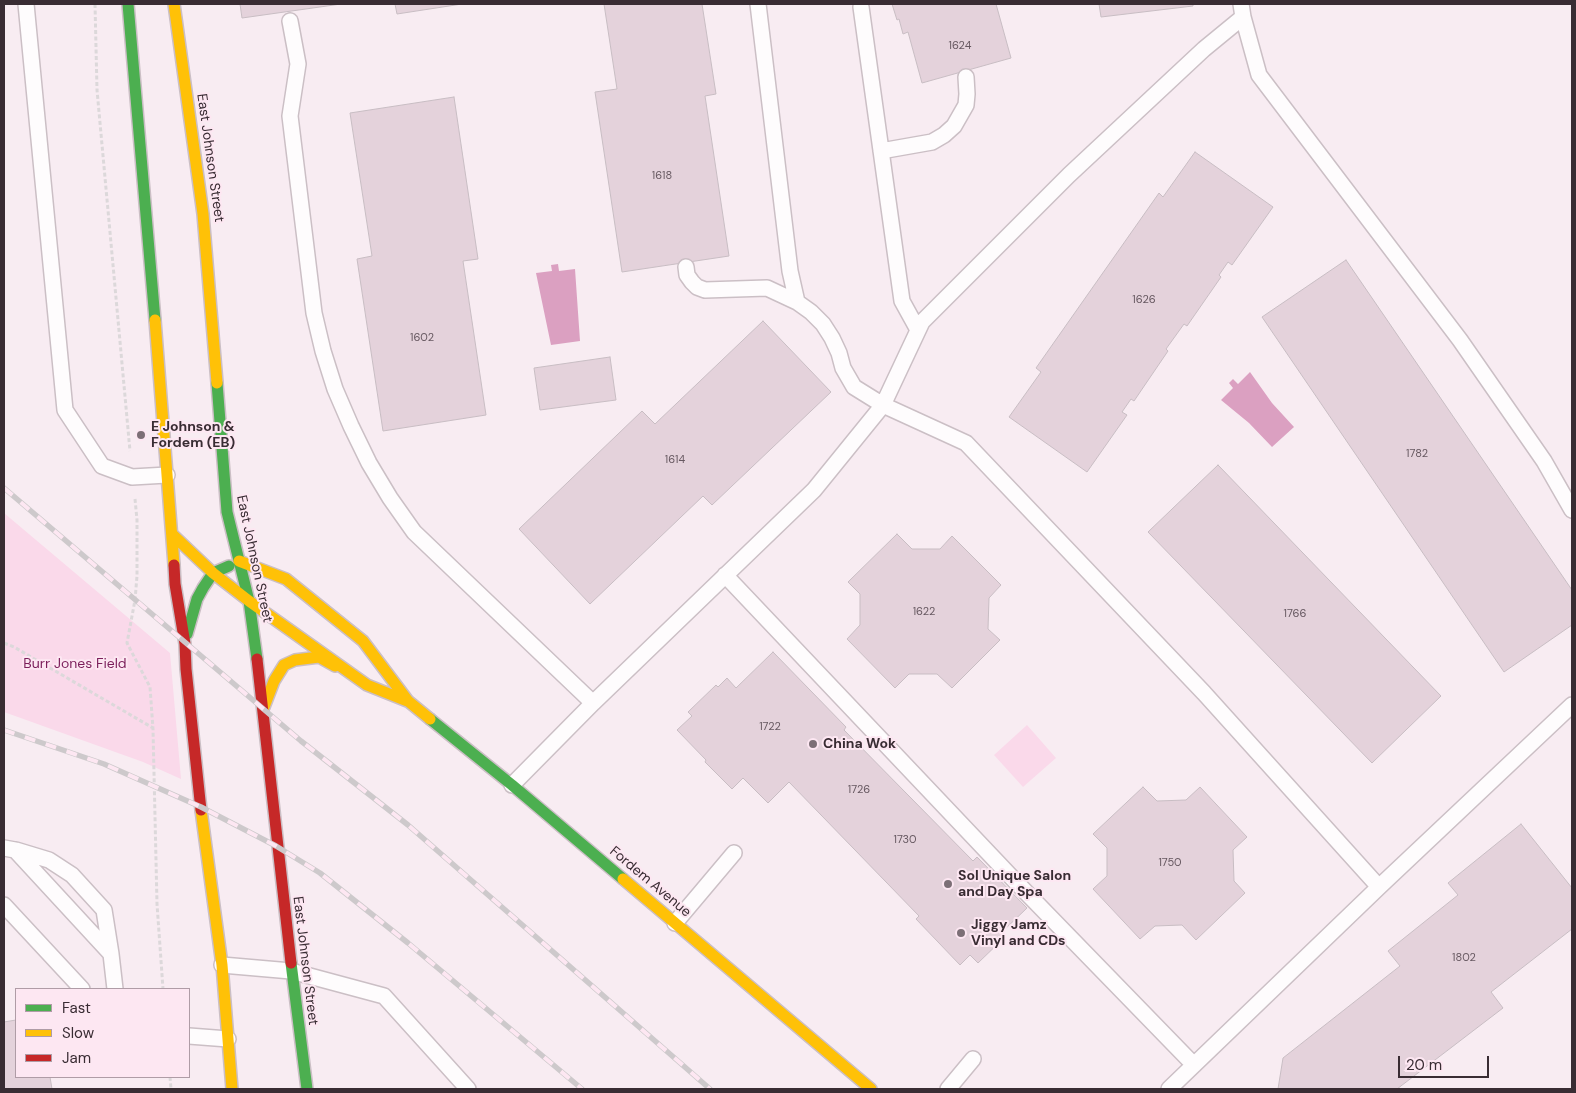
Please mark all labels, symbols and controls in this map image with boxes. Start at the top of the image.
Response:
house number: 1624 [949,39,971,53]
street label: East Johnson Street [193,93,227,223]
house number: 1618 [652,169,672,183]
house number: 1626 [1132,293,1156,307]
house number: 1602 [410,331,434,345]
place label: E Johnson & Fordem (EB) [151,419,235,452]
marker: E Johnson & Fordem (EB) [135,429,147,441]
house number: 1782 [1406,447,1428,461]
house number: 1614 [665,453,685,467]
street label: East Johnson Street [232,494,276,624]
house number: 1622 [913,605,935,619]
house number: 1766 [1284,607,1306,621]
park label: Burr Jones Field [23,656,127,672]
house number: 1722 [759,720,781,734]
place label: China Wok [823,736,896,752]
marker: China Wok [807,738,819,750]
house number: 1726 [848,783,870,797]
house number: 1730 [893,833,917,847]
street label: Fordem Avenue [606,843,694,921]
house number: 1750 [1158,856,1182,870]
place label: Sol Unique Salon and Day Spa [958,868,1071,900]
marker: Sol Unique Salon and Day Spa [942,878,954,890]
street label: East Johnson Street [289,896,321,1026]
place label: Jiggy Jamz Vinyl and CDs [971,917,1066,950]
marker: Jiggy Jamz Vinyl and CDs [955,927,967,939]
house number: 1802 [1452,951,1476,965]
legend [15,988,190,1078]
text: Fast [62,998,91,1018]
text: Slow [62,1023,94,1043]
scale bar [1401,1046,1492,1078]
text: Jam [62,1048,91,1068]
text: 20 m [1406,1055,1442,1075]

